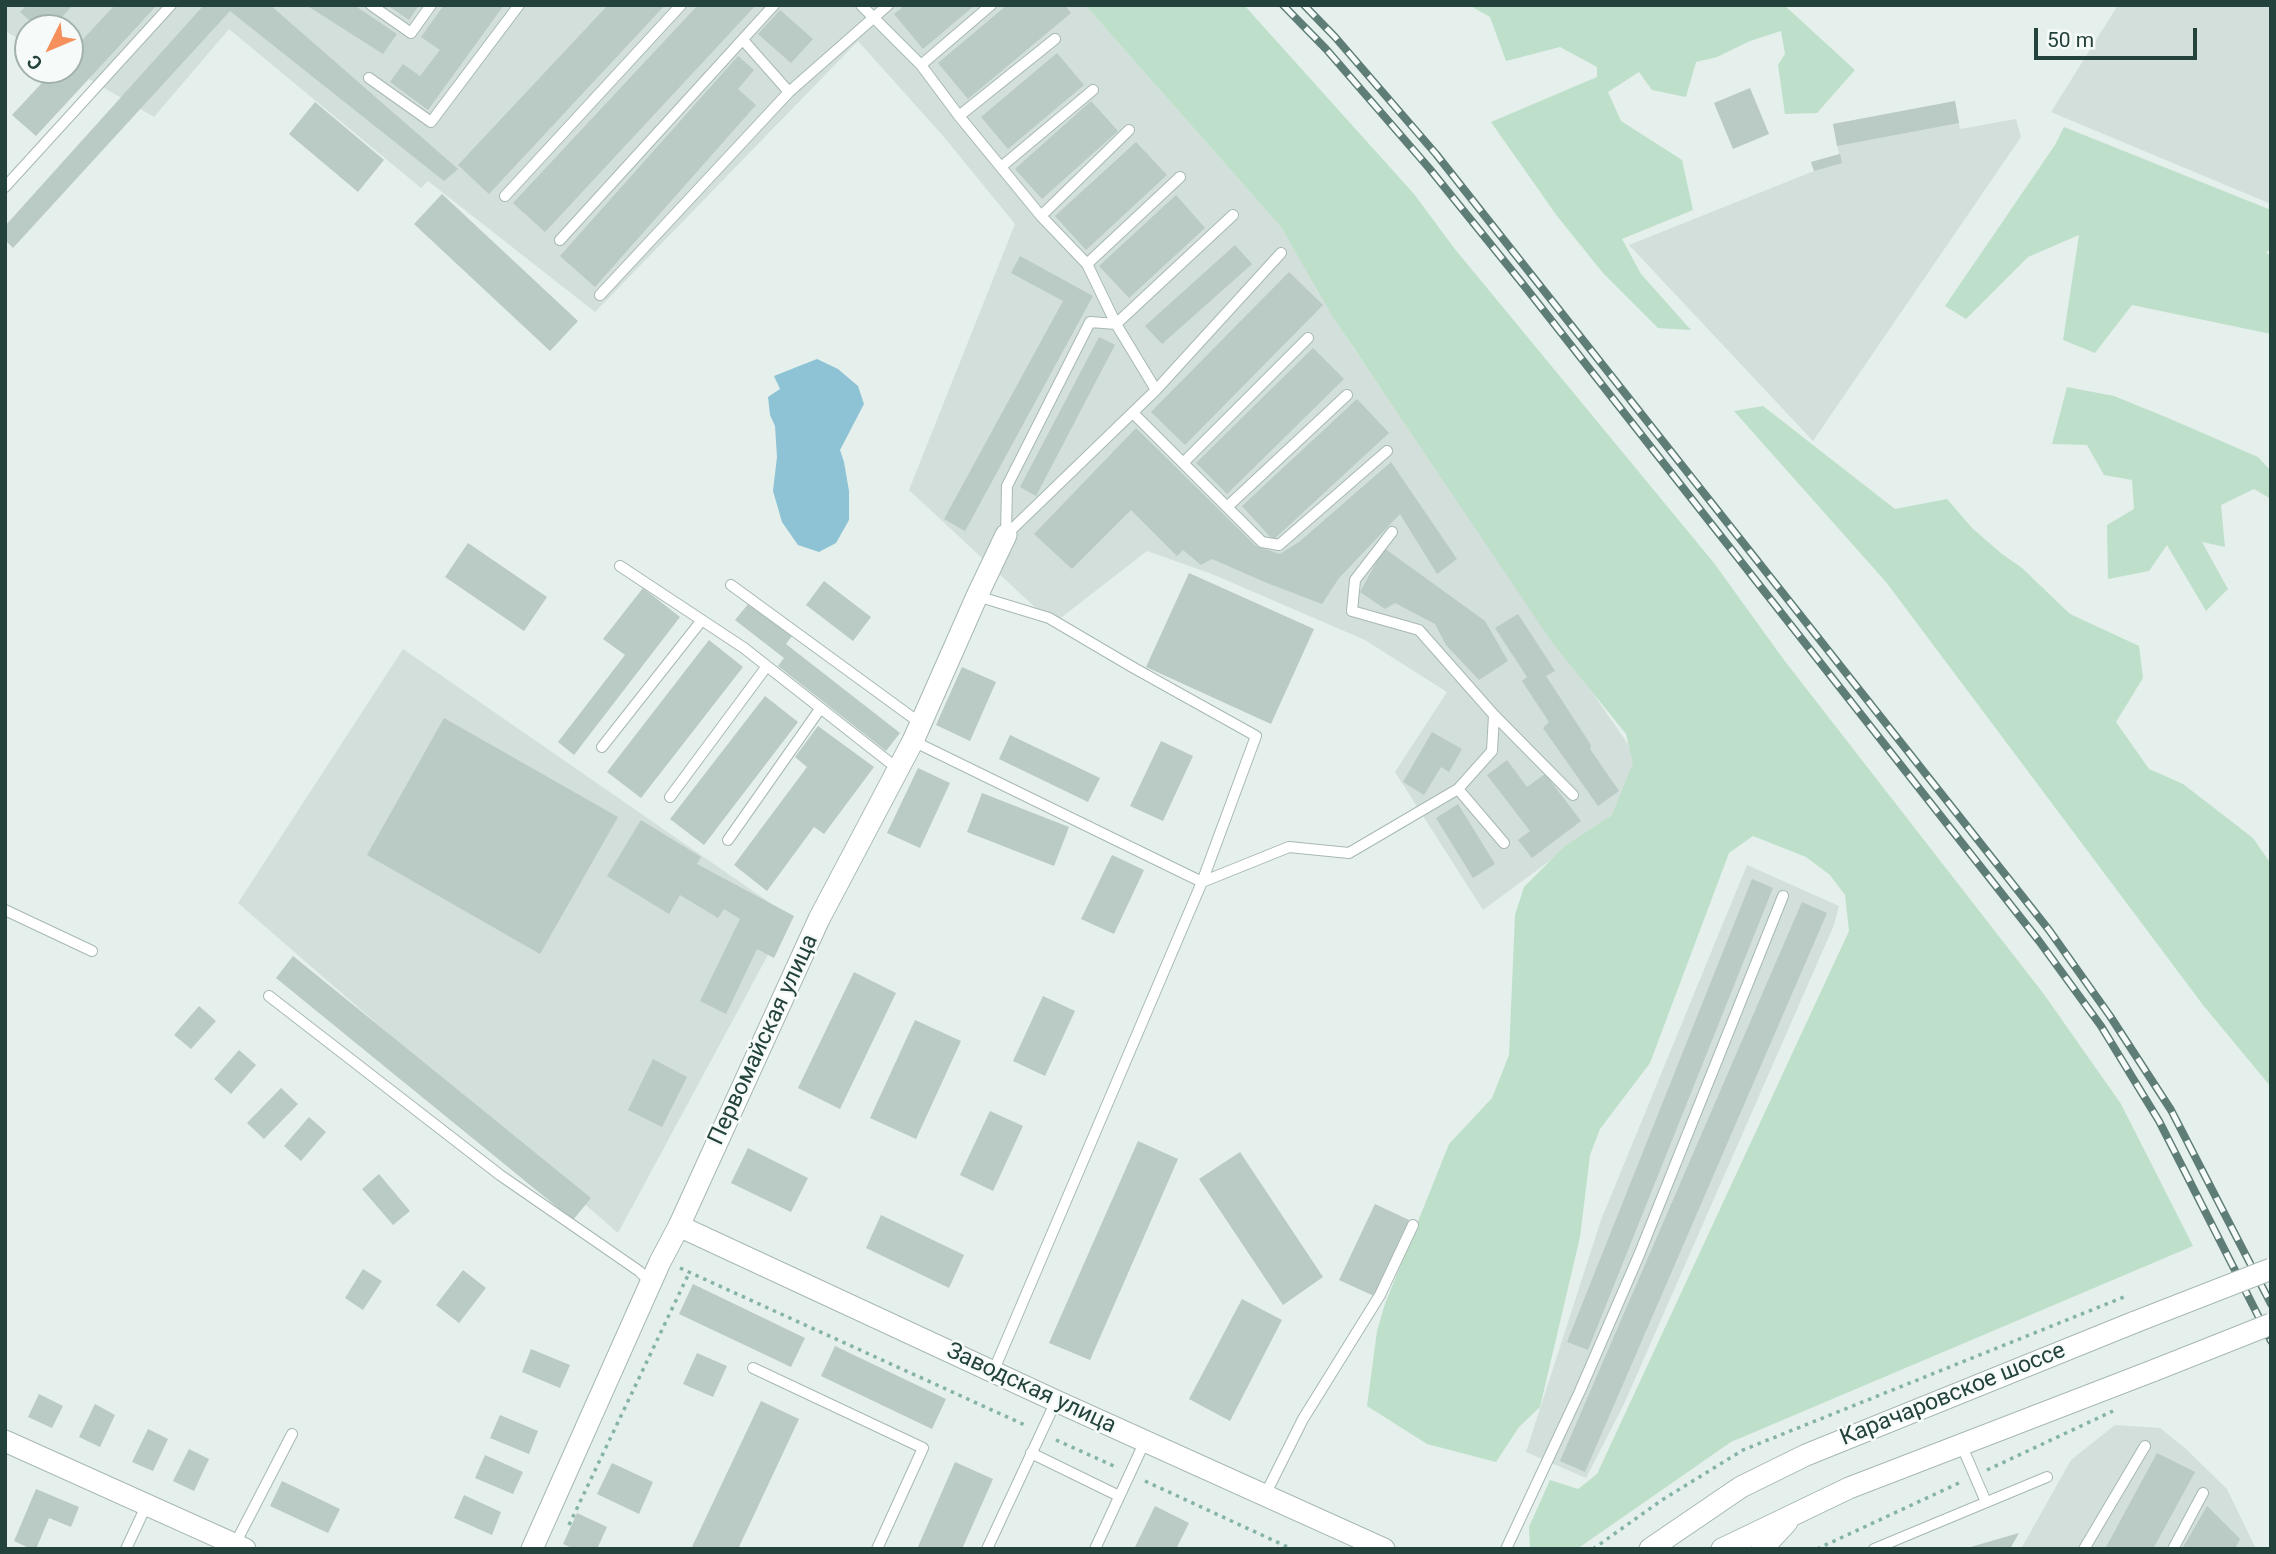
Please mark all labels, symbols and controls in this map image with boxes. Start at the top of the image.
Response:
north arrow [14,14,84,84]
scale bar [2038,14,2201,58]
text: 50 m [2047,28,2094,52]
text: С [22,50,47,75]
street label: Первомайская улица [703,930,825,1150]
street label: Карачаровское шоссе [1836,1337,2070,1453]
street label: Заводская улица [942,1338,1120,1440]

